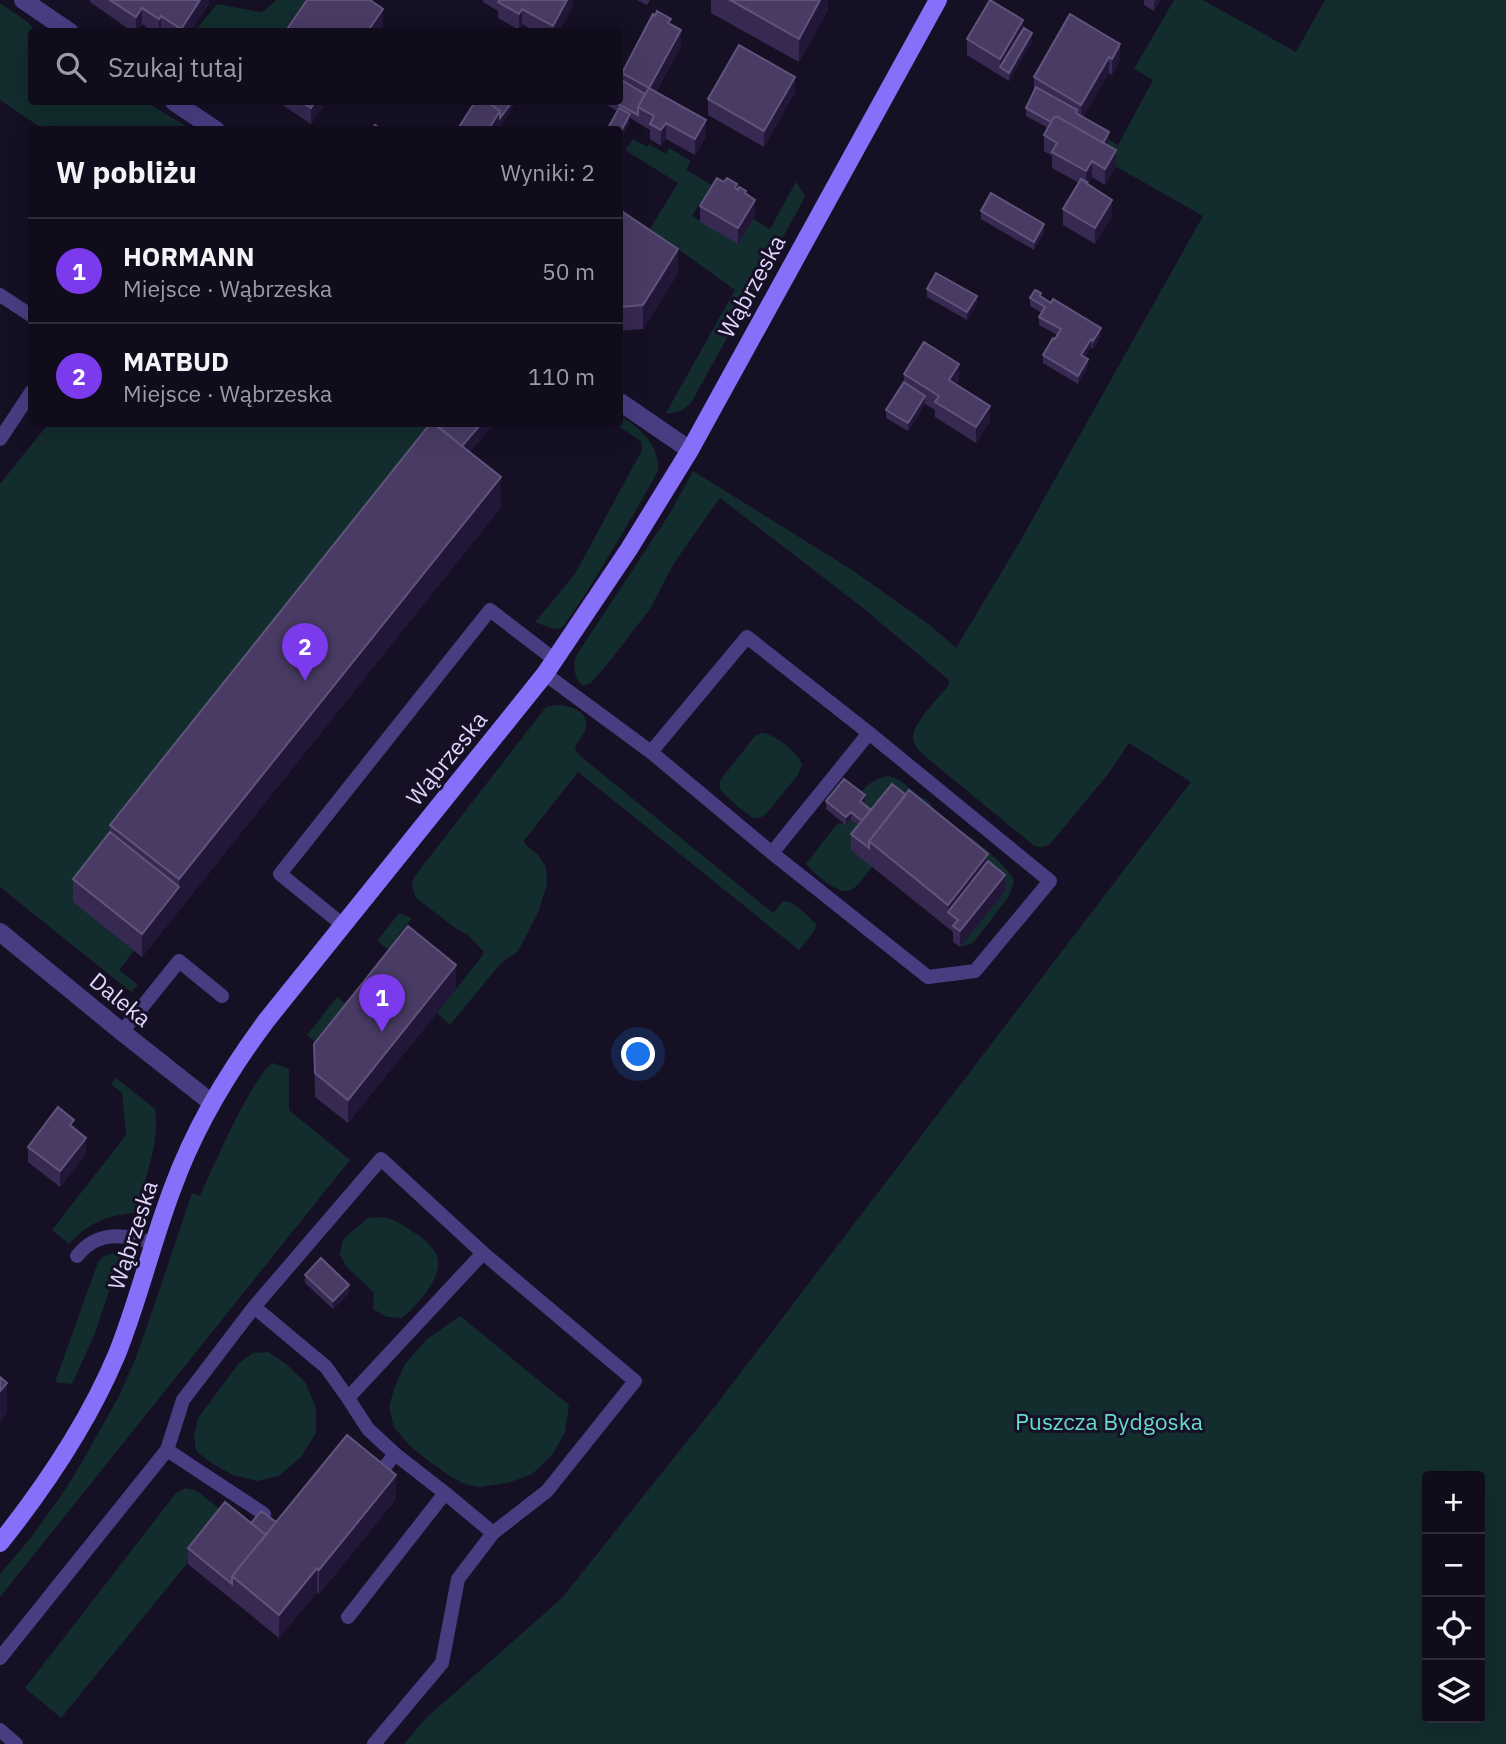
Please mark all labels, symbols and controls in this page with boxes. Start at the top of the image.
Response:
search box [28,28,623,105]
icon: search [52,48,90,86]
text: Szukaj tutaj [108,50,243,84]
text: W pobliżu [56,152,197,191]
text: Wyniki: 2 [500,157,595,187]
street label: Wąbrzeska [711,229,791,343]
text: HORMANN [123,239,255,273]
text: 1 [72,256,86,286]
text: 50 m [542,256,595,286]
text: Miejsce · Wąbrzeska [123,273,332,303]
text: MATBUD [123,344,229,378]
text: 2 [72,361,86,391]
text: 110 m [528,361,595,391]
text: Miejsce · Wąbrzeska [123,378,332,408]
pin: 2 [282,623,328,681]
street label: Wąbrzeska [399,705,493,811]
street label: Daleka [84,965,158,1033]
pin: 1 [359,974,405,1032]
your location [621,1037,655,1071]
street label: Wąbrzeska [100,1177,164,1293]
park label: Puszcza Bydgoska [1015,1406,1203,1436]
map controls [1422,1471,1485,1723]
button: + [1422,1471,1485,1534]
button: − [1422,1534,1485,1597]
button: locate [1422,1597,1485,1660]
button: layers [1422,1660,1485,1723]

